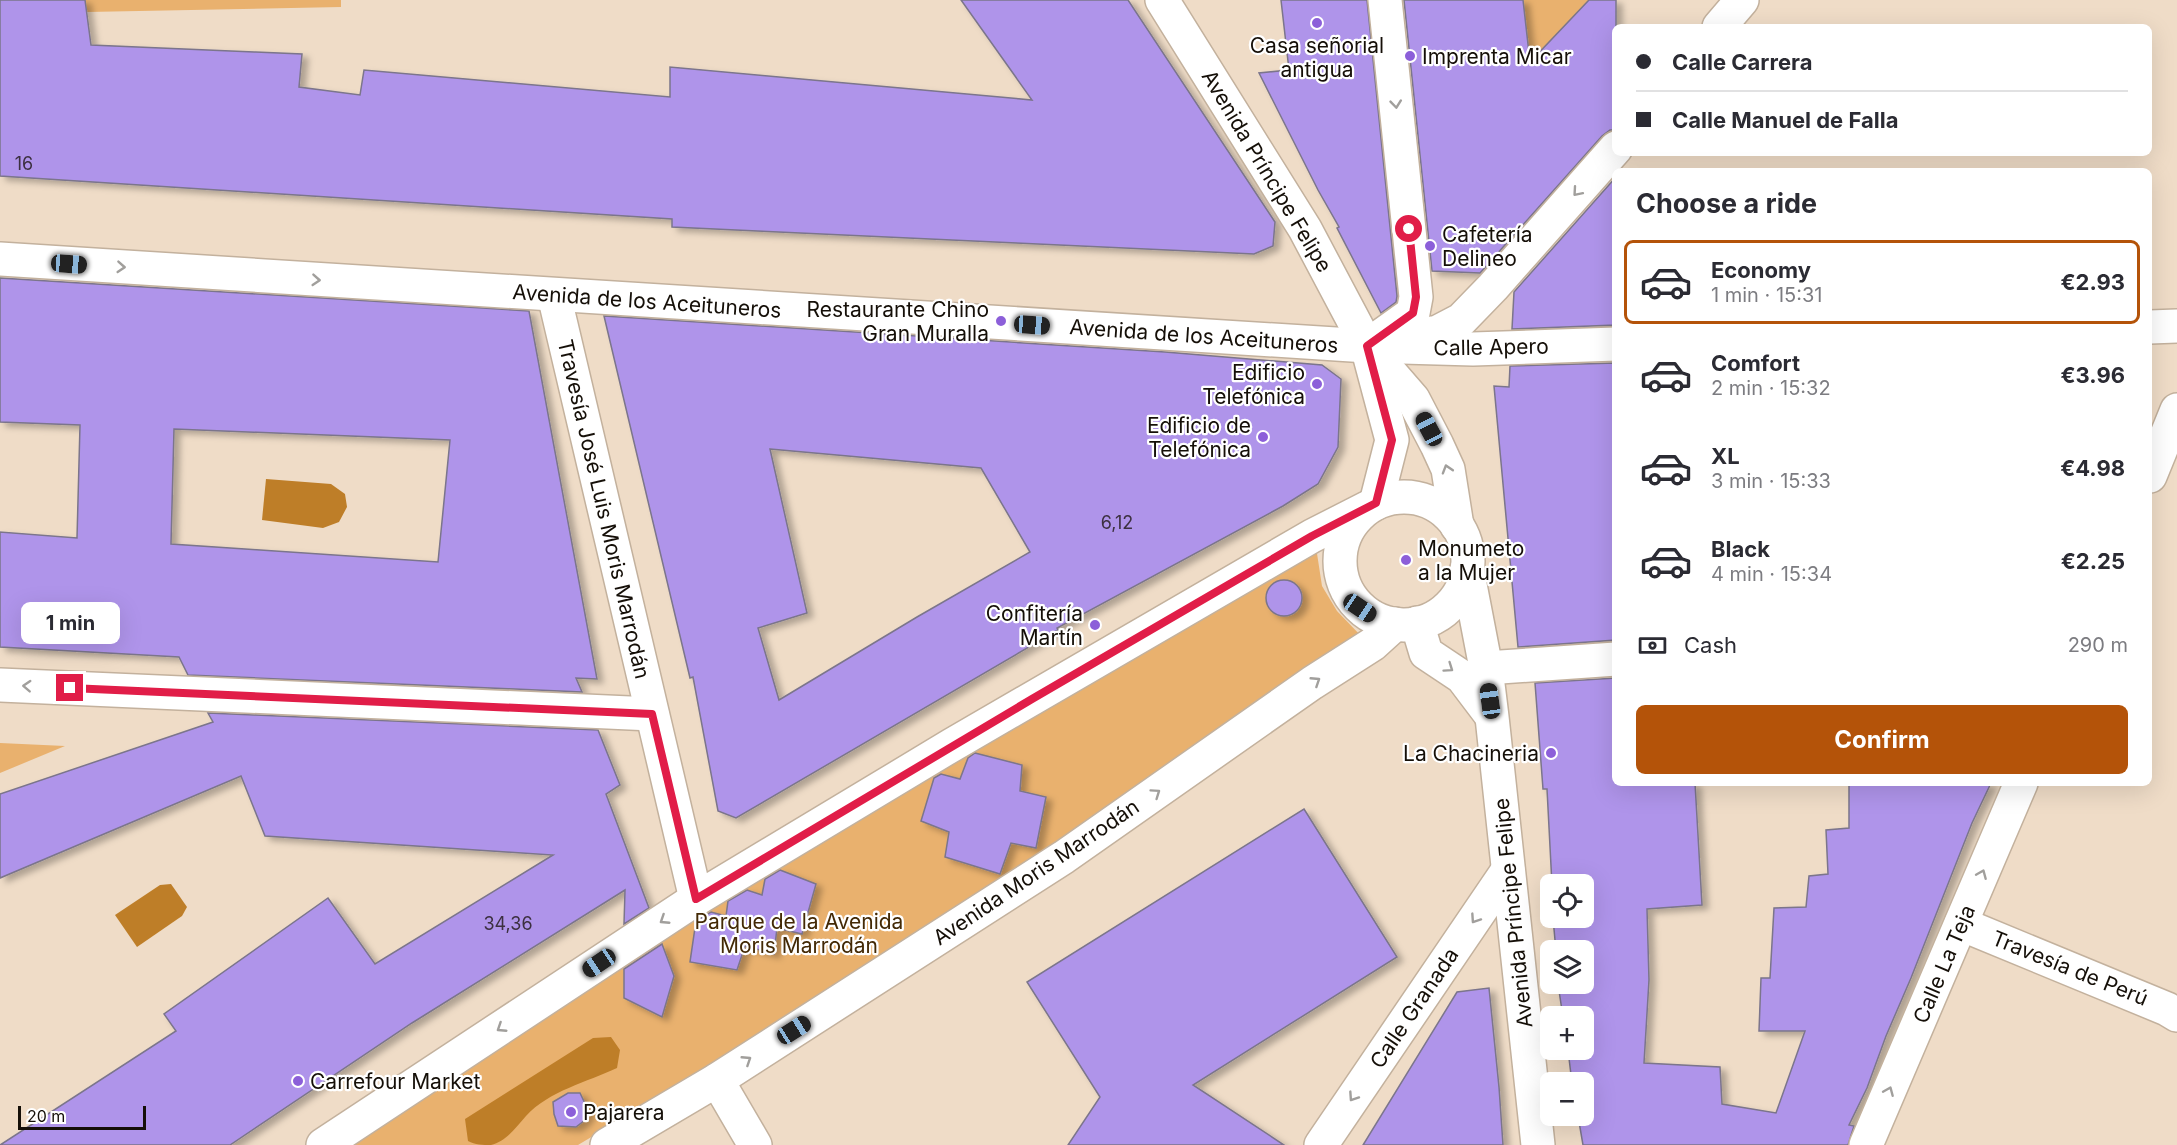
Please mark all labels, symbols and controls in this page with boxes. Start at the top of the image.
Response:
marker: Casa señorial antigua [1310,16,1324,30]
place label: Casa señorial antigua [1250,33,1384,82]
place label: Imprenta Micar [1422,44,1572,69]
marker: Imprenta Micar [1403,49,1417,63]
text: Calle Carrera [1672,49,1812,75]
street label: Avenida Príncipe Felipe [1197,66,1337,276]
one-way arrow [1389,100,1402,109]
text: Calle Manuel de Falla [1672,107,1898,133]
house number: 16 [15,153,33,174]
one-way arrow [1573,185,1584,196]
text: Choose a ride [1636,187,1817,220]
route start [1395,215,1422,242]
place label: Cafetería Delineo [1442,222,1533,271]
marker: Cafetería Delineo [1423,239,1437,253]
car [50,254,88,274]
icon: car [1639,255,1693,309]
text: Economy [1711,257,1811,283]
one-way arrow [117,260,126,273]
text: €2.93 [2061,269,2125,295]
one-way arrow [311,273,320,286]
street label: Avenida de los Aceituneros [512,279,782,323]
text: 1 min · 15:31 [1711,283,1823,307]
place label: Restaurante Chino Gran Muralla [807,297,989,346]
marker: Restaurante Chino Gran Muralla [994,314,1008,328]
street label: Avenida de los Aceituneros [1069,314,1339,358]
car [1013,315,1051,335]
street label: Calle Apero [1433,333,1549,361]
street label: Travesía José Luis Moris Marrodán [553,337,655,681]
icon: car [1639,348,1693,402]
text: Comfort [1711,350,1800,376]
place label: Edificio Telefónica [1202,360,1305,409]
text: €3.96 [2061,362,2125,388]
text: 2 min · 15:32 [1711,376,1831,400]
marker: Edificio Telefónica [1310,377,1324,391]
car [1413,409,1445,449]
place label: Edificio de Telefónica [1147,413,1251,462]
marker: Edificio de Telefónica [1256,430,1270,444]
icon: car [1639,441,1693,495]
text: XL [1711,443,1740,469]
text: €4.98 [2060,455,2125,481]
one-way arrow [1442,464,1454,475]
text: 3 min · 15:33 [1711,469,1831,493]
house number: 6,12 [1101,512,1133,533]
icon: car [1639,534,1693,588]
place label: Monumeto a la Mujer [1418,536,1524,585]
text: Black [1711,536,1770,562]
text: €2.25 [2061,548,2125,574]
marker: Monumeto a la Mujer [1399,553,1413,567]
text: 4 min · 15:34 [1711,562,1832,586]
car [1340,590,1380,626]
callout: 1 min [20,601,119,643]
place label: Confitería Martín [986,601,1083,650]
text: 1 min [46,611,95,635]
marker: Confitería Martín [1088,618,1102,632]
icon: cash [1636,629,1669,662]
text: Cash [1684,632,1737,658]
text: 290 m [2068,633,2128,657]
one-way arrow [1443,661,1454,672]
route end [56,674,83,701]
one-way arrow [1310,676,1320,688]
one-way arrow [23,680,32,693]
car [1479,682,1501,720]
button: Confirm [1636,705,2128,774]
place label: La Chacineria [1403,741,1539,766]
marker: La Chacineria [1544,746,1558,760]
one-way arrow [1149,789,1160,800]
street label: Avenida Moris Marrodán [928,794,1144,950]
street label: Avenida Príncipe Felipe [1488,797,1538,1029]
one-way arrow [1975,869,1987,880]
map controls [1540,874,1594,1126]
button: locate [1540,874,1594,928]
street label: Calle La Teja [1908,901,1980,1027]
park label: Parque de la Avenida Moris Marrodán [695,909,903,958]
one-way arrow [1471,912,1482,923]
house number: 34,36 [483,913,533,934]
one-way arrow [660,913,671,924]
street label: Travesía de Perú [1988,925,2152,1011]
button: layers [1540,940,1594,994]
street label: Calle Granada [1365,943,1463,1073]
car [579,945,619,981]
button: + [1540,1006,1594,1060]
car [774,1013,814,1047]
one-way arrow [497,1020,508,1031]
one-way arrow [741,1056,751,1068]
place label: Carrefour Market [310,1069,480,1094]
button: − [1540,1072,1594,1126]
marker: Carrefour Market [291,1074,305,1088]
one-way arrow [1882,1087,1894,1098]
one-way arrow [1349,1090,1360,1101]
place label: Pajarera [583,1100,665,1125]
scale bar [18,1103,146,1130]
marker: Pajarera [564,1105,578,1119]
text: 20 m [27,1106,65,1126]

